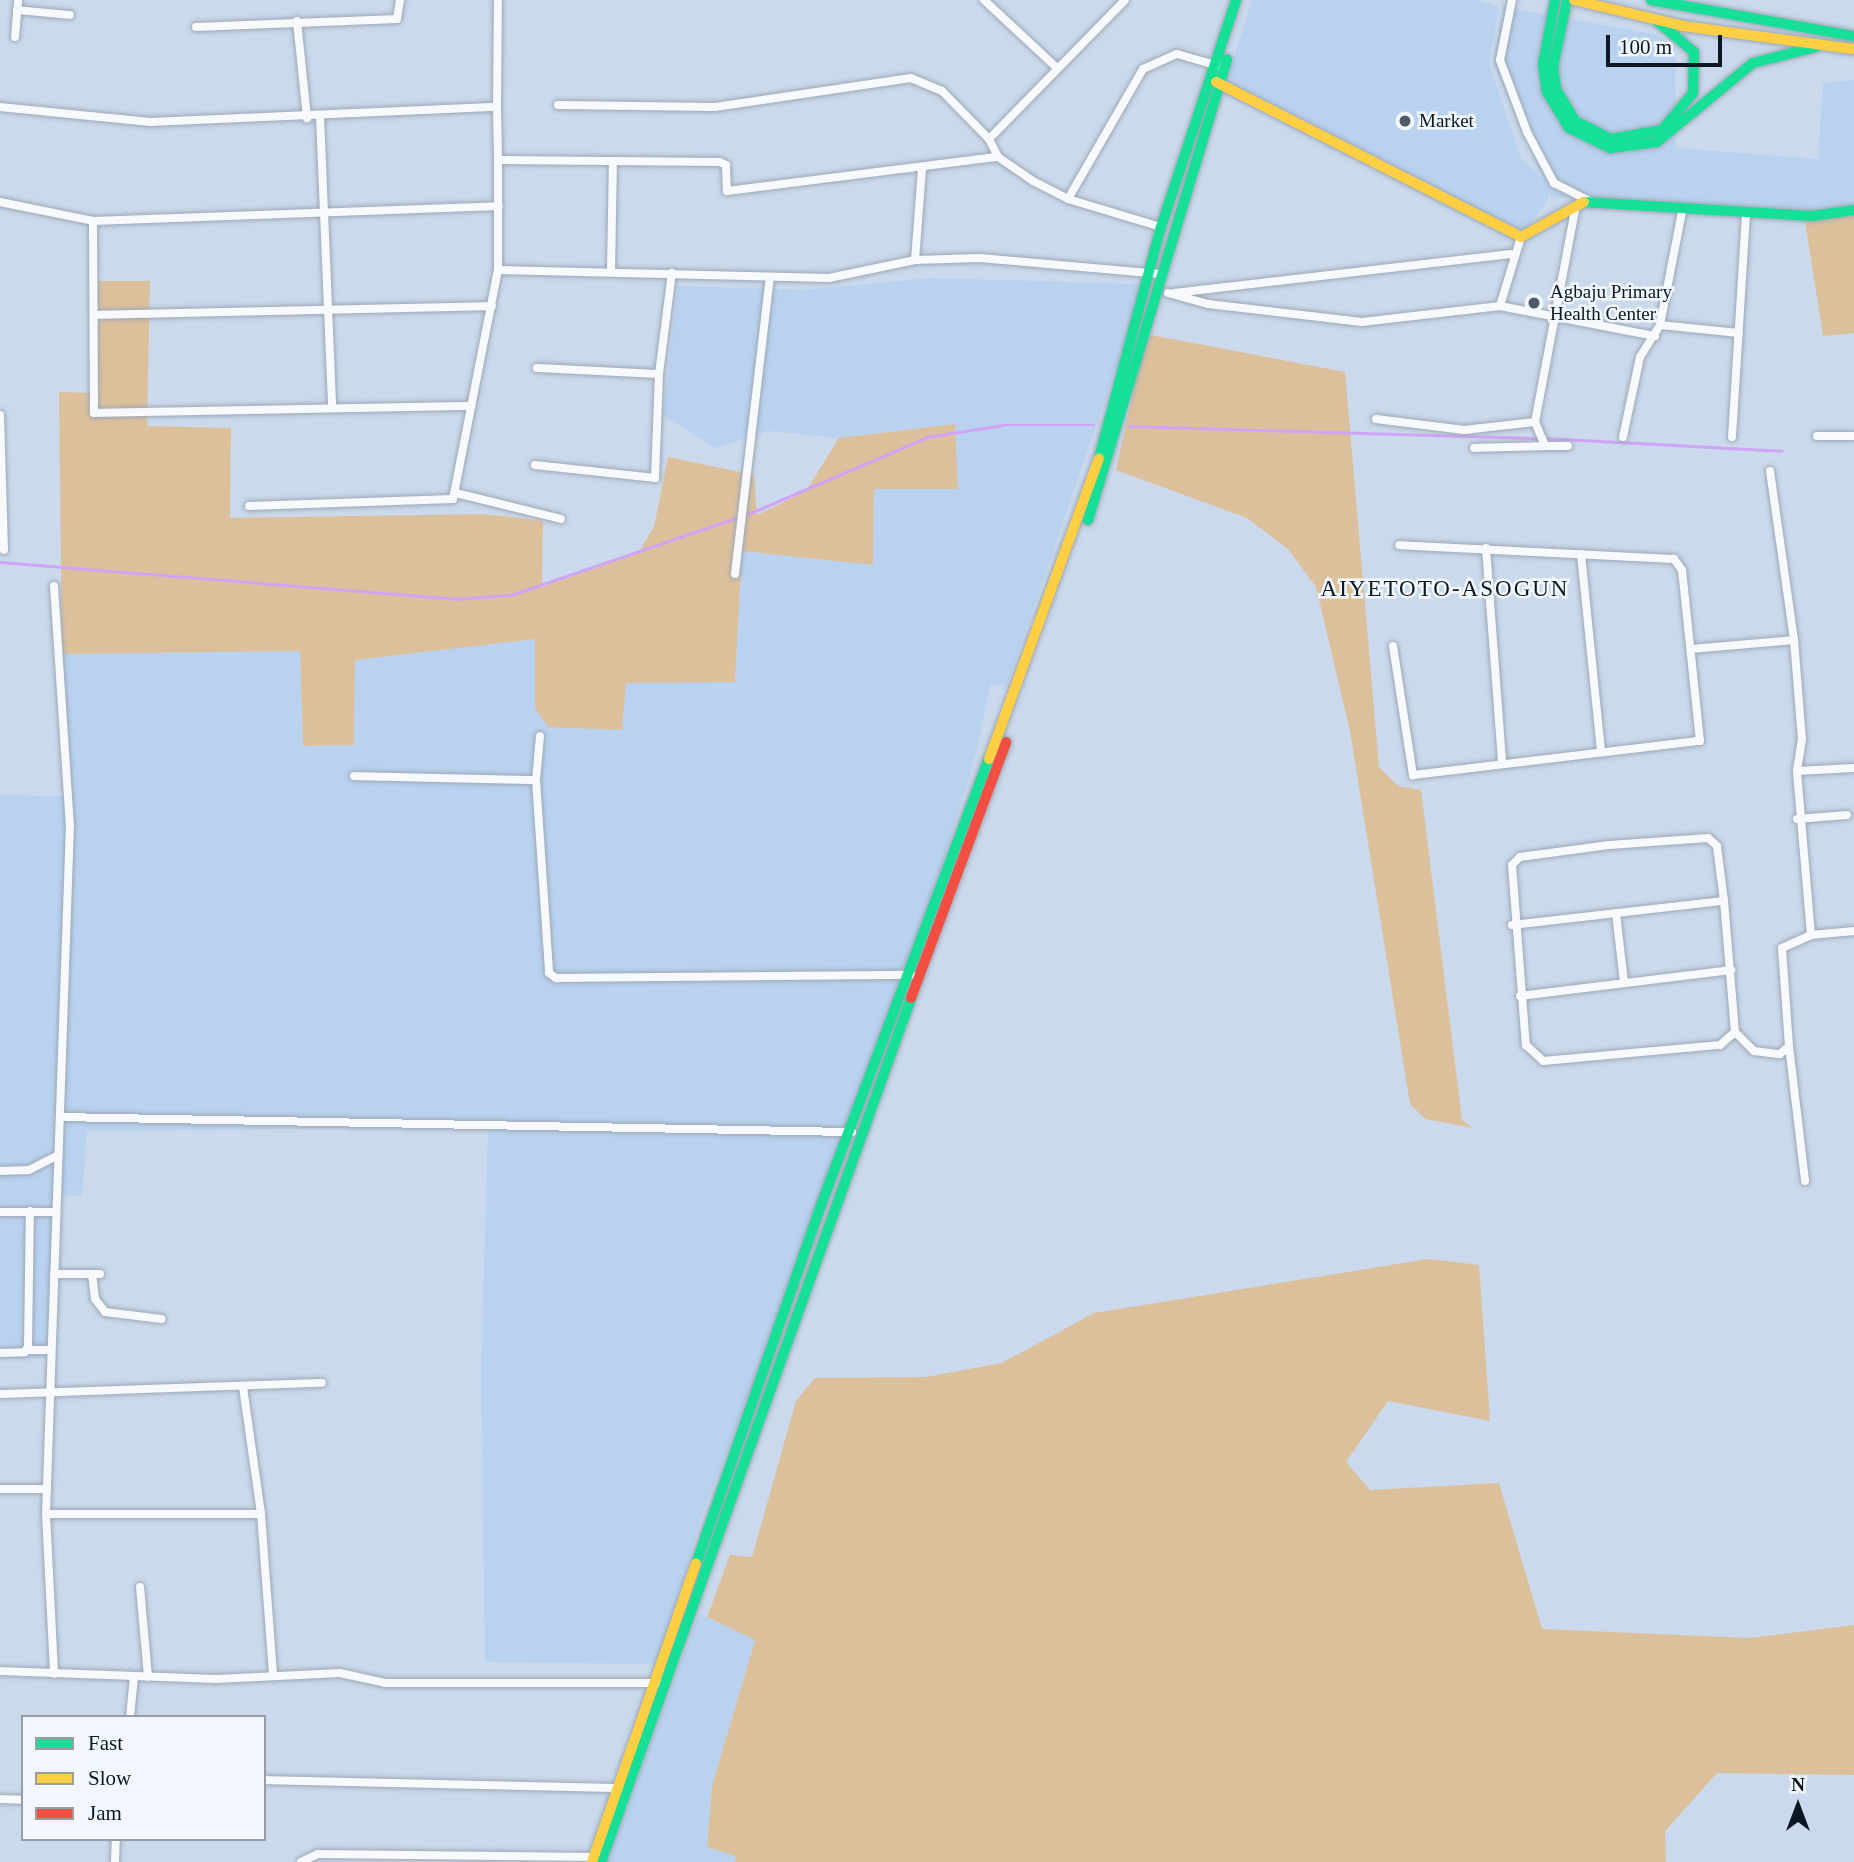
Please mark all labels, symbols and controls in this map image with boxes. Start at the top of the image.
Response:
scale bar [1609,21,1724,65]
text: 100 m [1619,35,1672,59]
place label: Market [1419,110,1474,132]
marker: Market [1397,113,1413,129]
place label: Agbaju Primary Health Center [1550,281,1672,325]
marker: Agbaju Primary Health Center [1524,293,1544,313]
district label: AIYETOTO-ASOGUN [1322,575,1568,603]
legend [21,1715,266,1841]
text: Fast [88,1731,123,1755]
text: Slow [88,1766,131,1790]
north arrow [1763,1771,1833,1841]
text: N [1791,1774,1805,1795]
text: Jam [88,1801,122,1825]

